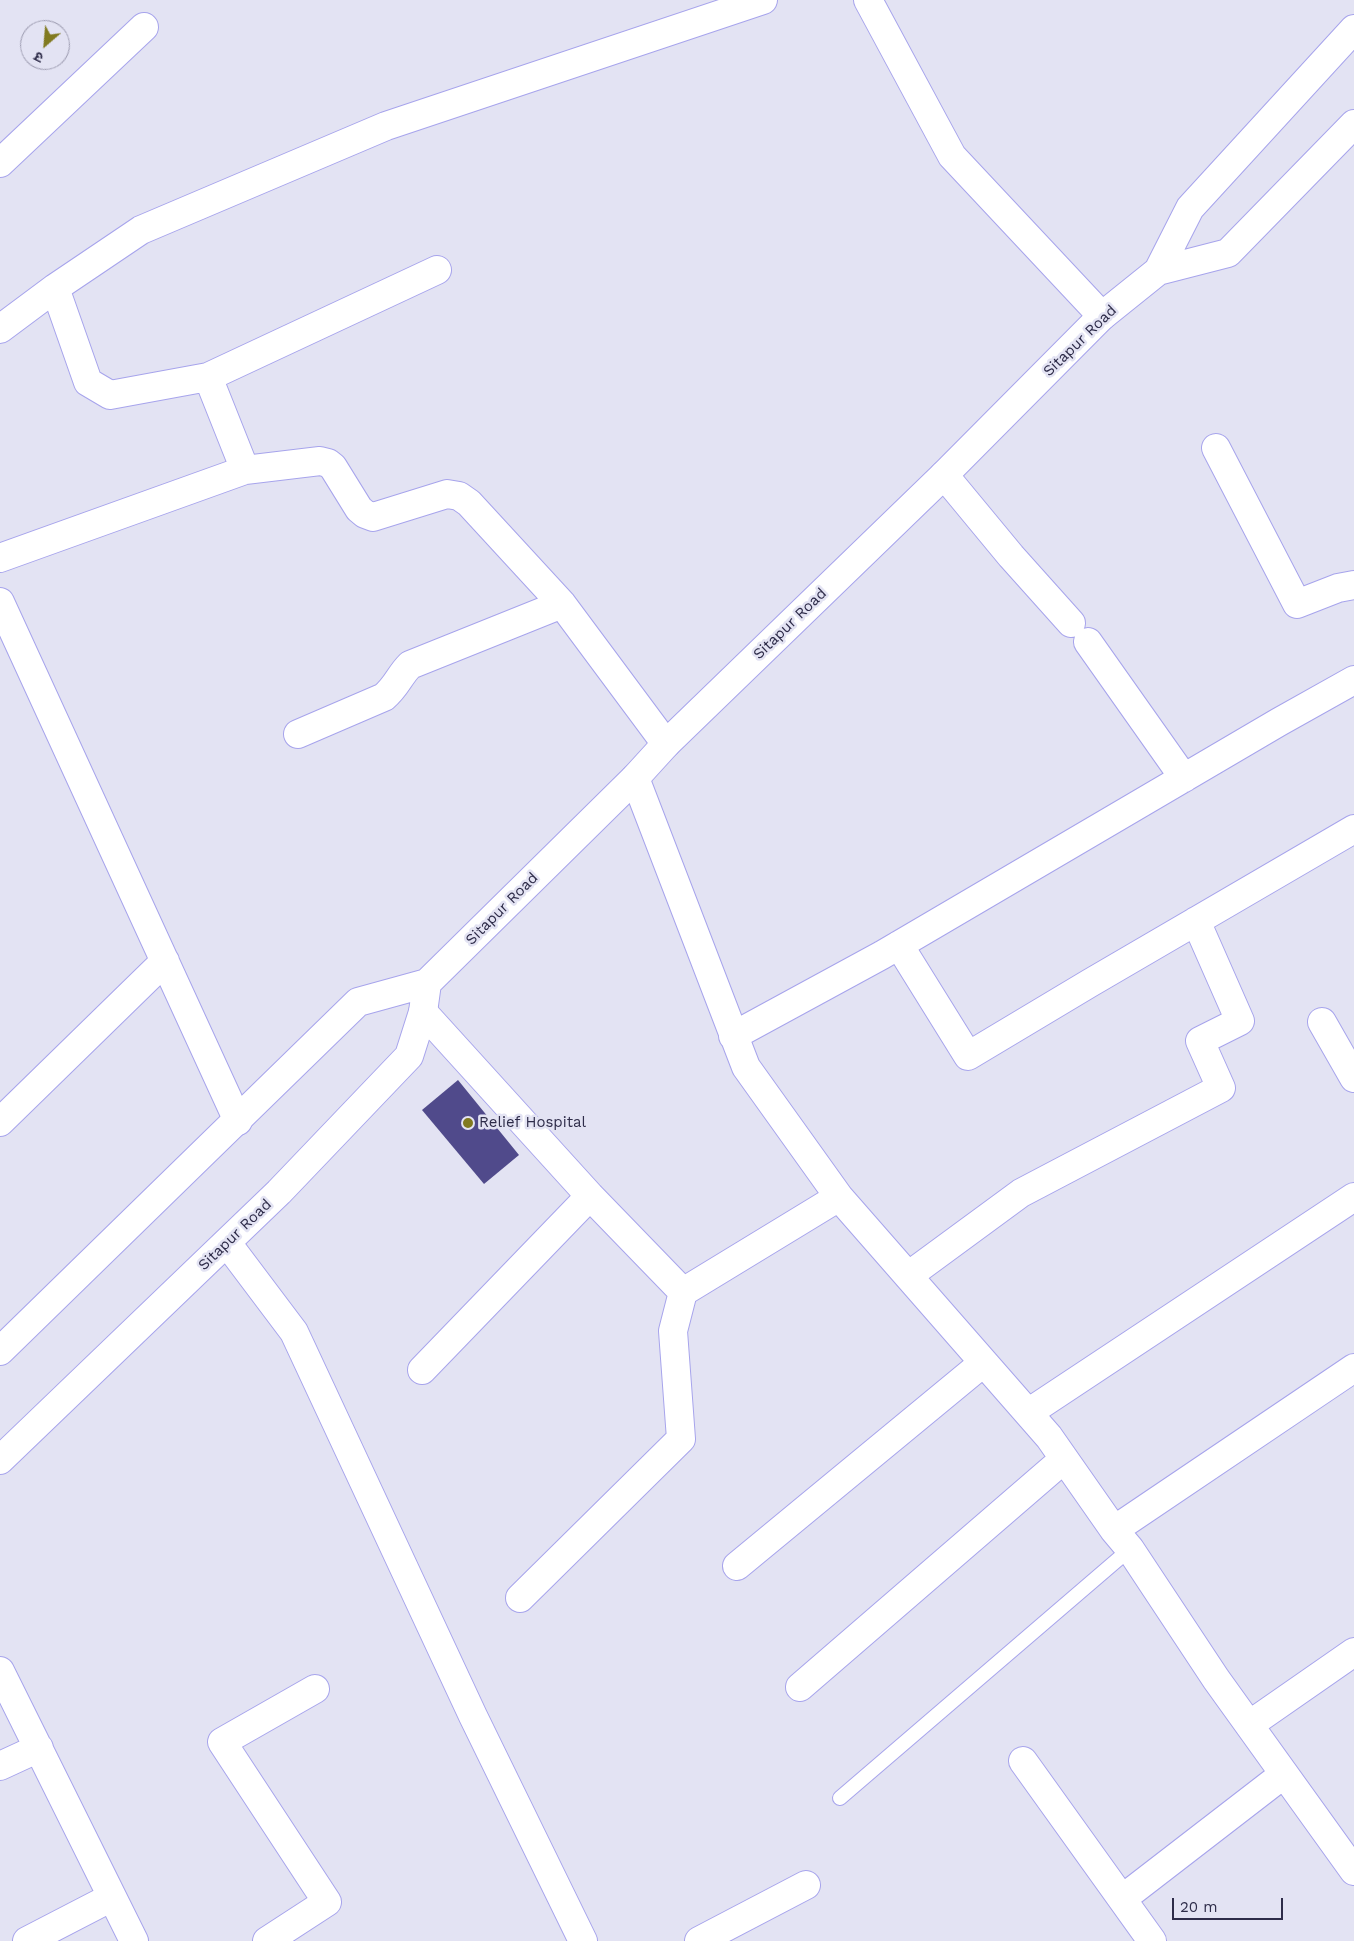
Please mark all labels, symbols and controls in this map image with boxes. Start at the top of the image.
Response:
north arrow [20,20,70,70]
text: उ [31,48,46,66]
street label: Sitapur Road [1040,302,1120,380]
street label: Sitapur Road [750,585,830,663]
street label: Sitapur Road [462,869,542,949]
place label: Relief Hospital [479,1114,586,1132]
marker: Relief Hospital [461,1116,475,1130]
street label: Sitapur Road [195,1196,275,1274]
scale bar [1174,1888,1285,1920]
text: 20 m [1180,1898,1218,1916]

